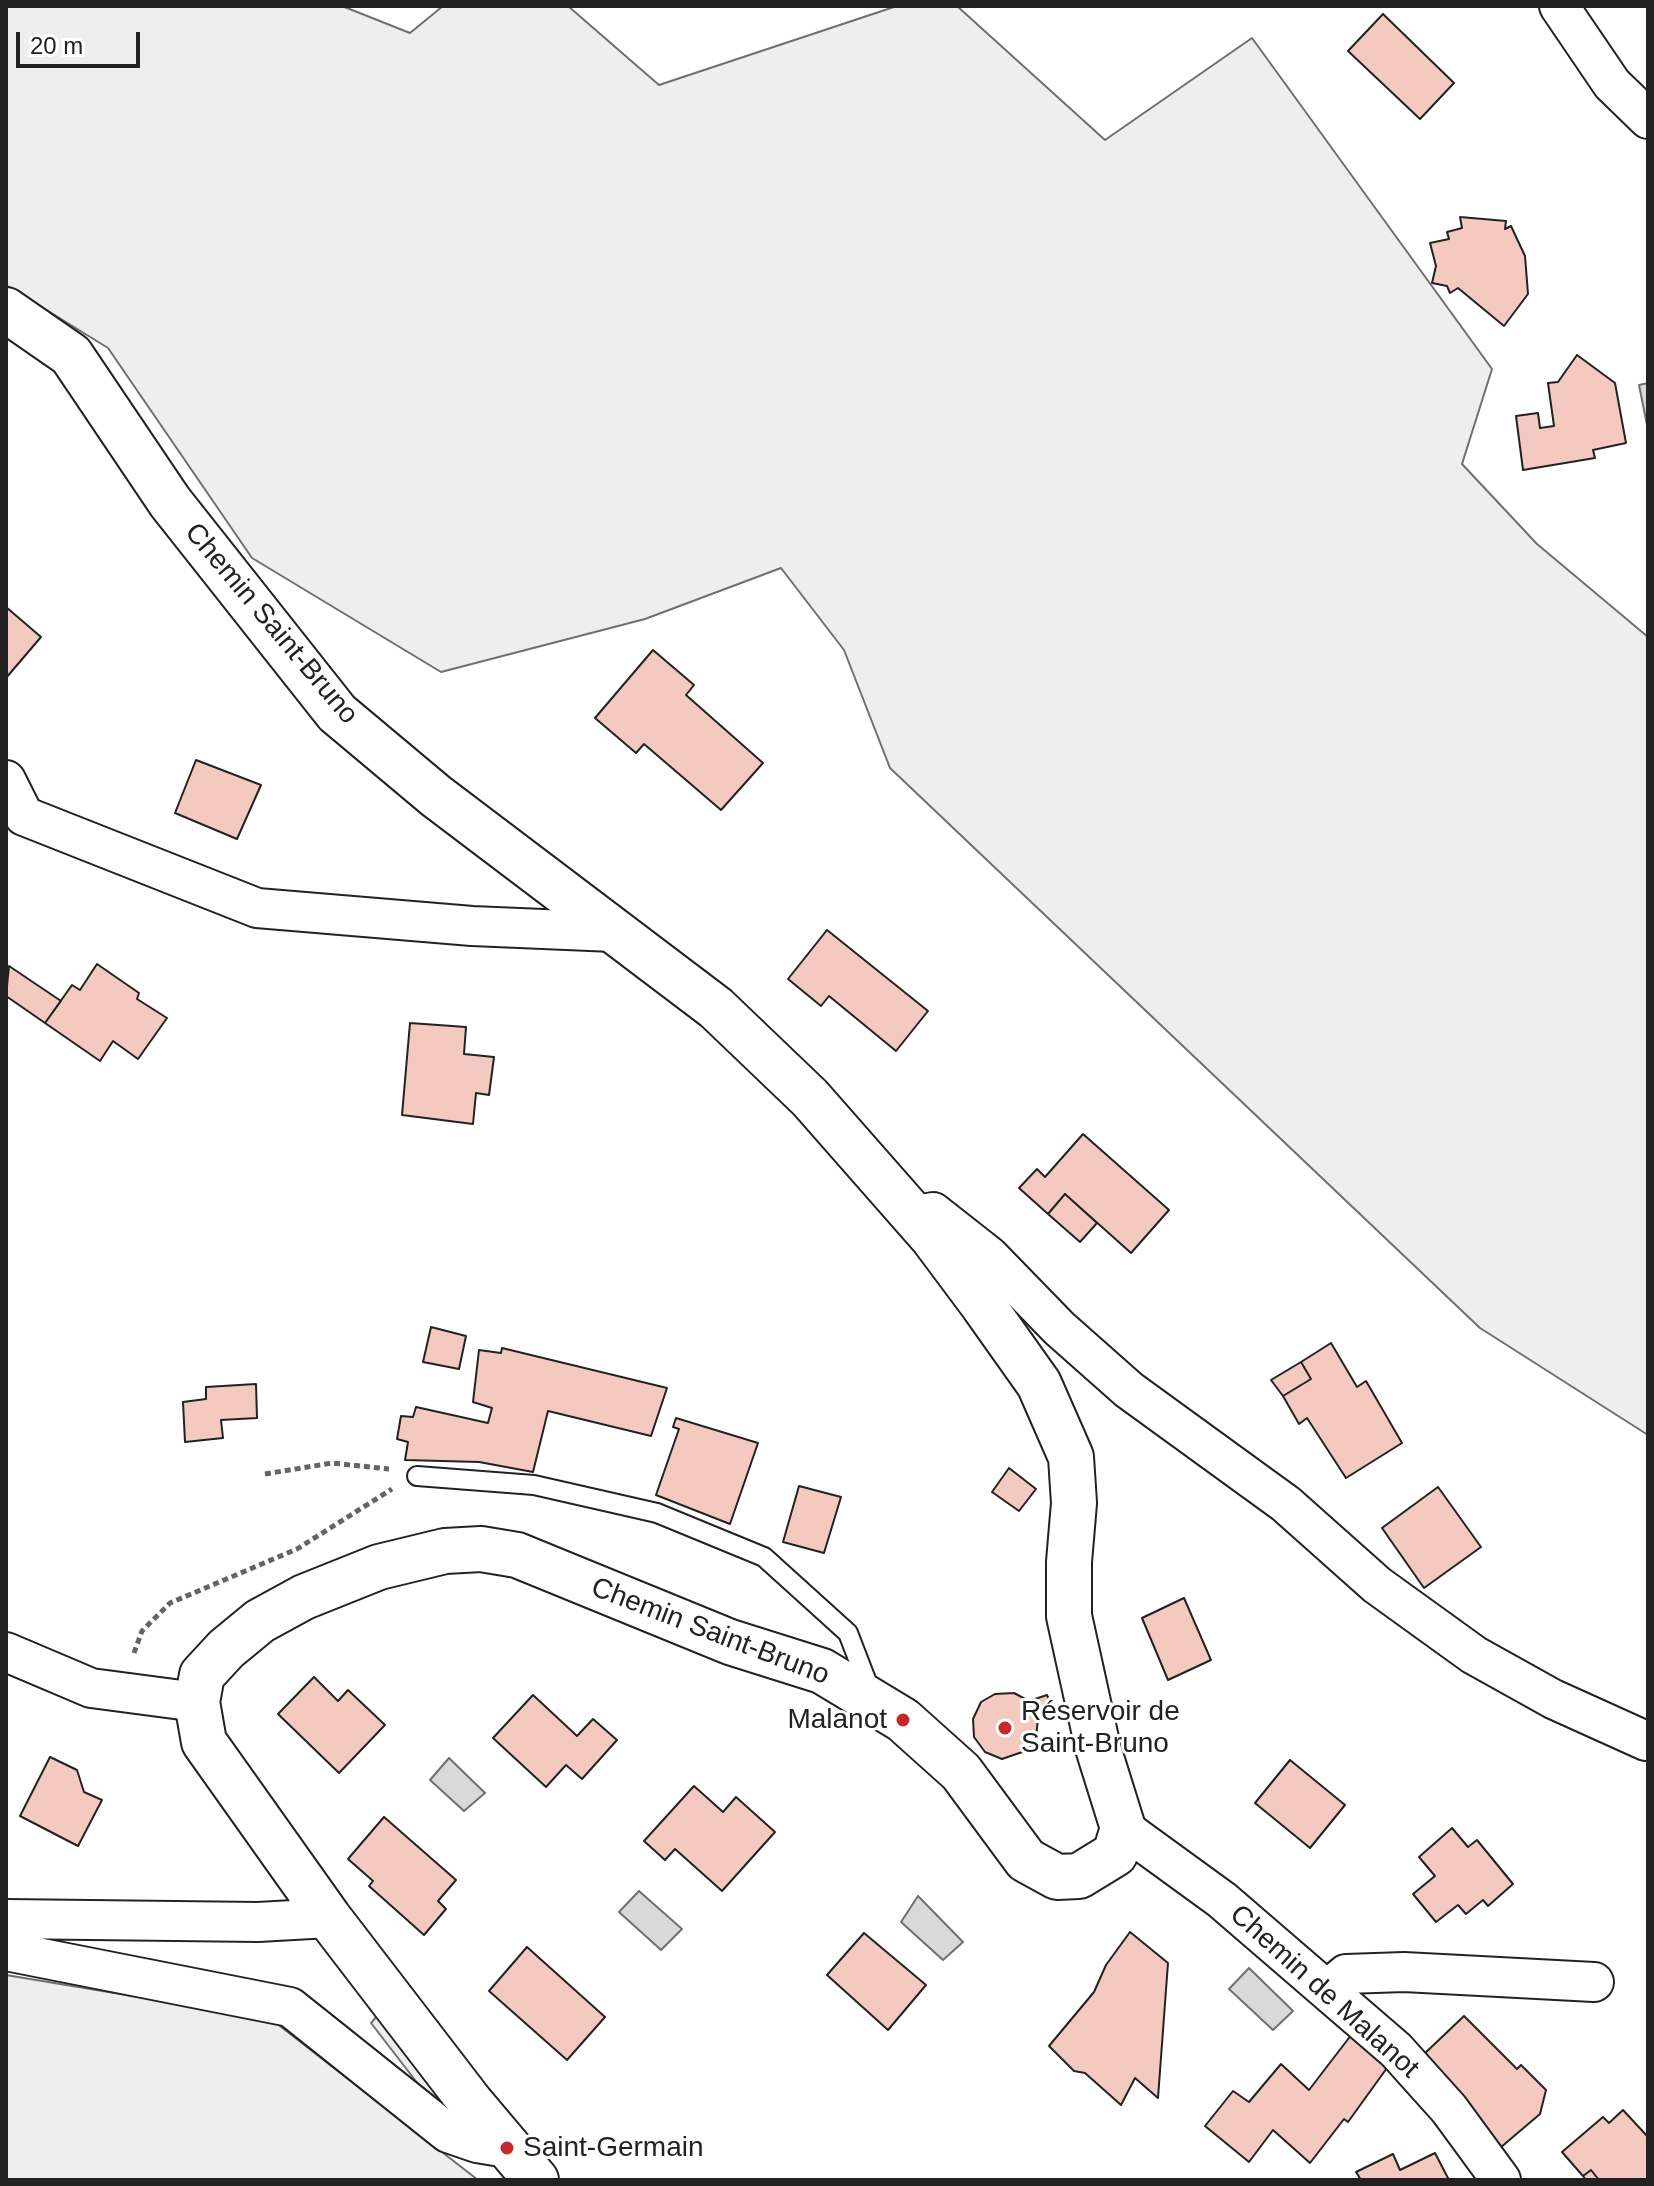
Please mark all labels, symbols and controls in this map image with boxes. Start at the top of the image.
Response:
scale bar [20,16,144,66]
text: 20 m [30,32,83,59]
street label: Chemin Saint-Bruno [177,517,365,731]
street label: Chemin Saint-Bruno [586,1571,834,1693]
place label: Réservoir de Saint-Bruno [1021,1695,1180,1761]
place label: Malanot [787,1703,887,1737]
marker: Malanot [894,1711,912,1729]
marker: Réservoir de Saint-Bruno [996,1719,1014,1737]
street label: Chemin de Malanot [1223,1898,1425,2086]
place label: Saint-Germain [523,2131,704,2165]
marker: Saint-Germain [498,2139,516,2157]

